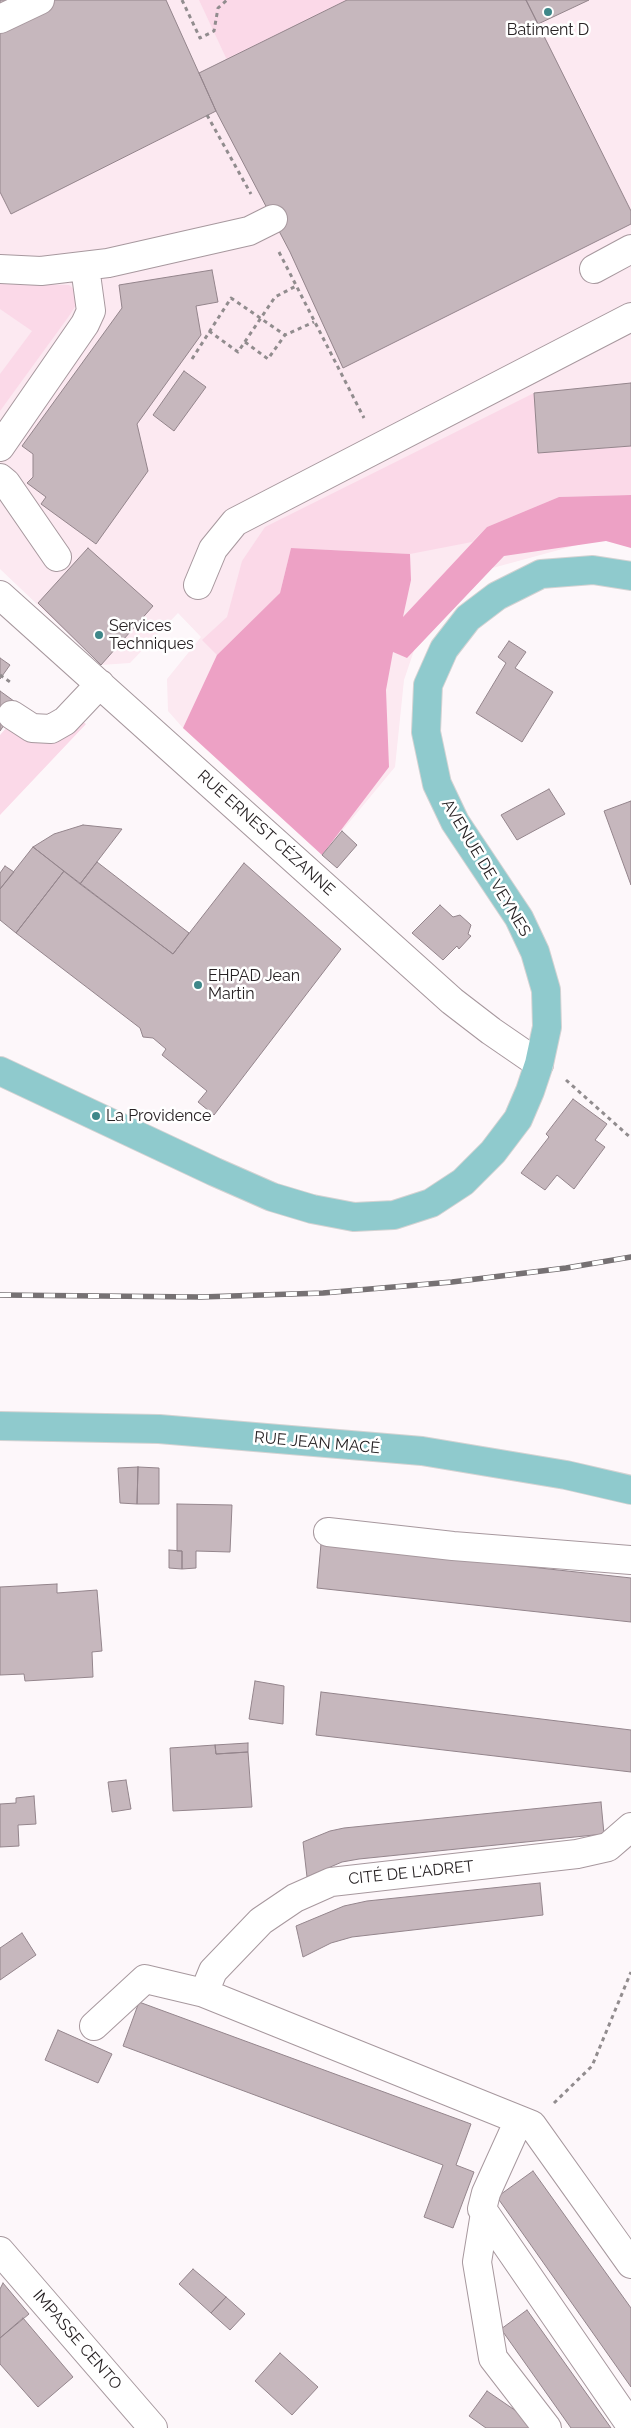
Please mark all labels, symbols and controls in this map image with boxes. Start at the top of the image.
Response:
marker: Batiment D [542,6,554,18]
place label: Batiment D [507,20,589,40]
place label: Services Techniques [109,616,194,654]
marker: Services Techniques [93,629,105,641]
street label: RUE ERNEST CÉZANNE [193,766,339,900]
street label: AVENUE DE VEYNES [437,796,535,940]
place label: EHPAD Jean Martin [208,966,300,1004]
marker: EHPAD Jean Martin [192,979,204,991]
place label: La Providence [106,1106,211,1126]
marker: La Providence [90,1110,102,1122]
street label: RUE JEAN MACÉ [253,1428,381,1458]
street label: CITÉ DE L'ADRET [347,1857,475,1889]
street label: IMPASSE CENTO [29,2286,125,2394]

